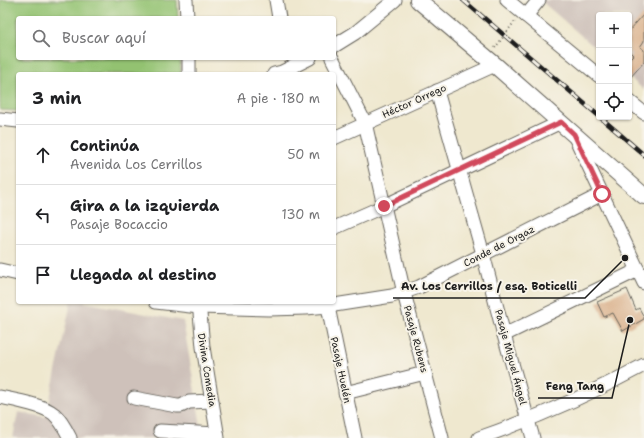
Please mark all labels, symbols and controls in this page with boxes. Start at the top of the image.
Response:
map controls [596,12,632,120]
button: + [596,12,632,48]
search box [16,16,336,60]
icon: search [30,27,52,49]
text: Buscar aquí [62,28,146,48]
button: − [596,48,632,84]
street label: Héctor Orrego [380,81,448,121]
button: locate [596,84,632,120]
text: 3 min [32,87,82,109]
text: A pie · 180 m [237,90,320,107]
text: Continúa [70,136,139,156]
icon: ahead [32,144,54,166]
text: 50 m [287,146,320,163]
text: Avenida Los Cerrillos [70,156,202,173]
route start [593,185,611,203]
text: Gira a la izquierda [70,196,219,216]
route end [375,197,393,215]
icon: left [32,204,54,226]
text: 130 m [282,206,320,223]
text: Pasaje Bocaccio [70,216,168,233]
street label: Conde de Orgaz [461,222,537,270]
icon: arrive [32,264,54,286]
text: Llegada al destino [70,265,217,285]
callout: Av. Los Cerrillos / esq. Boticelli [393,275,585,298]
text: Av. Los Cerrillos / esq. Boticelli [401,279,577,294]
street label: Pasaje Rubens [401,304,431,374]
street label: Pasaje Miguel Ángel [492,308,530,406]
street label: Divina Comedia [195,332,219,409]
street label: Pasaje Huelén [328,336,354,404]
callout: Feng Tang [538,375,612,398]
text: Feng Tang [546,379,604,394]

